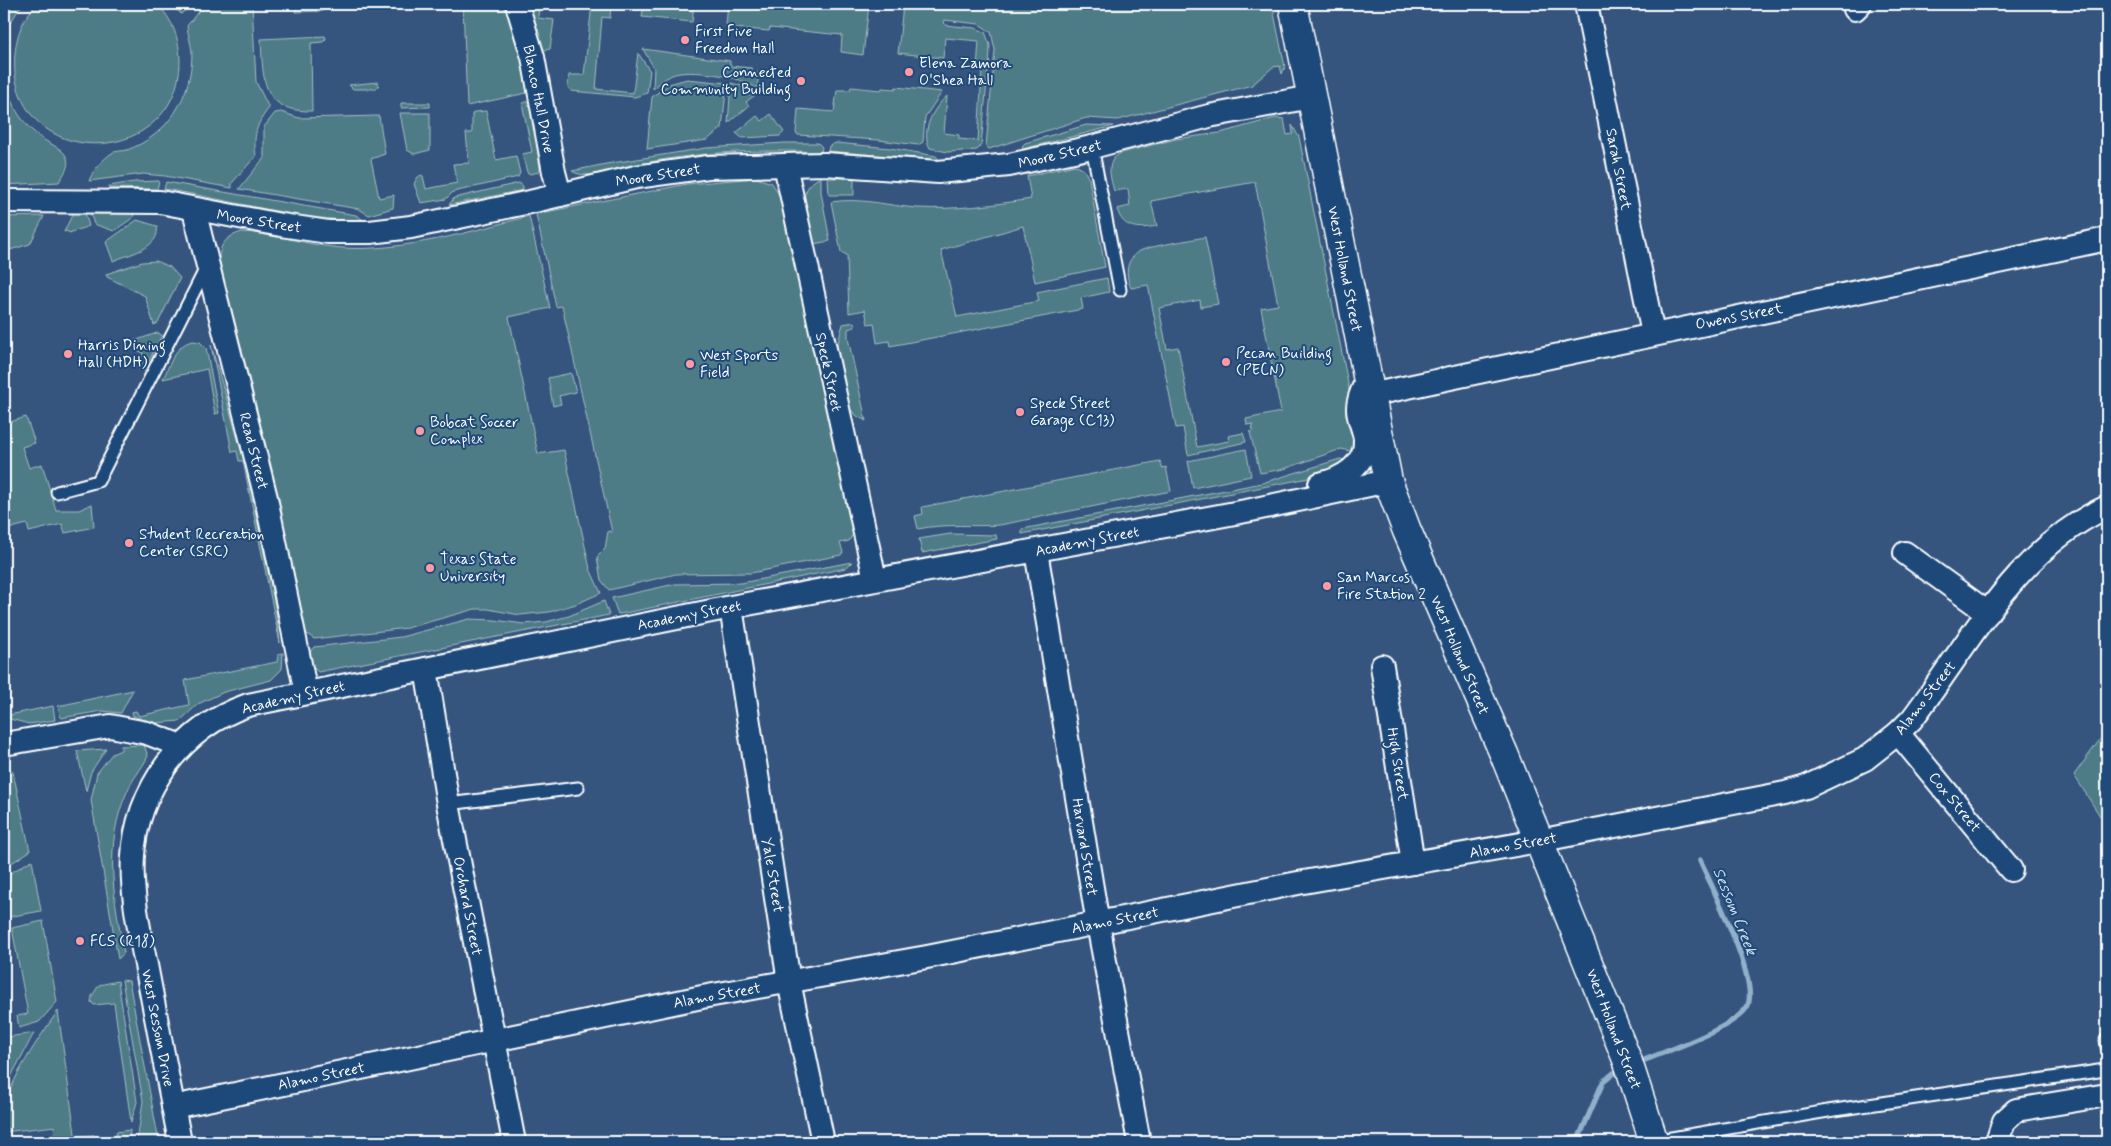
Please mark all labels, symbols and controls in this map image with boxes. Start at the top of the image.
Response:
place label: First Five Freedom Hall [695,22,775,59]
marker: First Five Freedom Hall [679,34,691,46]
street label: Blanco Hall Drive [518,43,558,155]
place label: Elena Zamora O'Shea Hall [919,54,1012,91]
place label: Connected Community Building [661,63,791,101]
marker: Elena Zamora O'Shea Hall [903,66,915,78]
marker: Connected Community Building [795,75,807,87]
street label: Sarah Street [1600,127,1636,212]
street label: Moore Street [1016,136,1104,174]
street label: Moore Street [614,159,702,193]
street label: Moore Street [215,205,303,239]
street label: West Holland Street [1322,205,1366,334]
street label: Owens Street [1694,299,1785,335]
street label: Speck Street [810,331,846,414]
place label: Harris Dining Hall (HDH) [78,336,166,373]
place label: Pecan Building (PECN) [1236,344,1332,381]
place label: West Sports Field [700,346,779,383]
marker: Harris Dining Hall (HDH) [62,348,74,360]
marker: Pecan Building (PECN) [1220,356,1232,368]
marker: West Sports Field [684,358,696,370]
place label: Speck Street Garage (C13) [1030,394,1115,432]
marker: Speck Street Garage (C13) [1014,406,1026,418]
street label: Read Street [234,411,272,492]
place label: Bobcat Soccer Complex [430,413,519,450]
marker: Bobcat Soccer Complex [414,425,426,437]
street label: Academy Street [1034,522,1141,562]
place label: Student Recreation Center (SRC) [139,525,264,562]
marker: Student Recreation Center (SRC) [123,537,135,549]
place label: Texas State University [440,550,517,587]
marker: Texas State University [424,562,436,574]
place label: San Marcos Fire Station 2 [1337,568,1426,605]
marker: San Marcos Fire Station 2 [1321,580,1333,592]
street label: West Holland Street [1425,593,1493,718]
street label: Academy Street [636,596,743,636]
street label: Alamo Street [1891,657,1961,740]
street label: Academy Street [240,676,347,720]
street label: High Street [1380,726,1413,803]
street label: Cox Street [1924,768,1985,837]
street label: Harvard Street [1066,797,1102,897]
street label: Alamo Street [1468,828,1559,864]
street label: Yale Street [756,836,788,914]
street label: Orchard Street [448,855,486,957]
water label: Sessom Creek [1708,865,1762,959]
street label: Alamo Street [1070,903,1161,939]
place label: FCS (R18) [90,932,155,952]
marker: FCS (R18) [74,935,86,947]
street label: West Holland Street [1581,966,1645,1093]
street label: West Sessom Drive [136,968,178,1089]
street label: Alamo Street [672,978,763,1014]
street label: Alamo Street [276,1058,367,1096]

